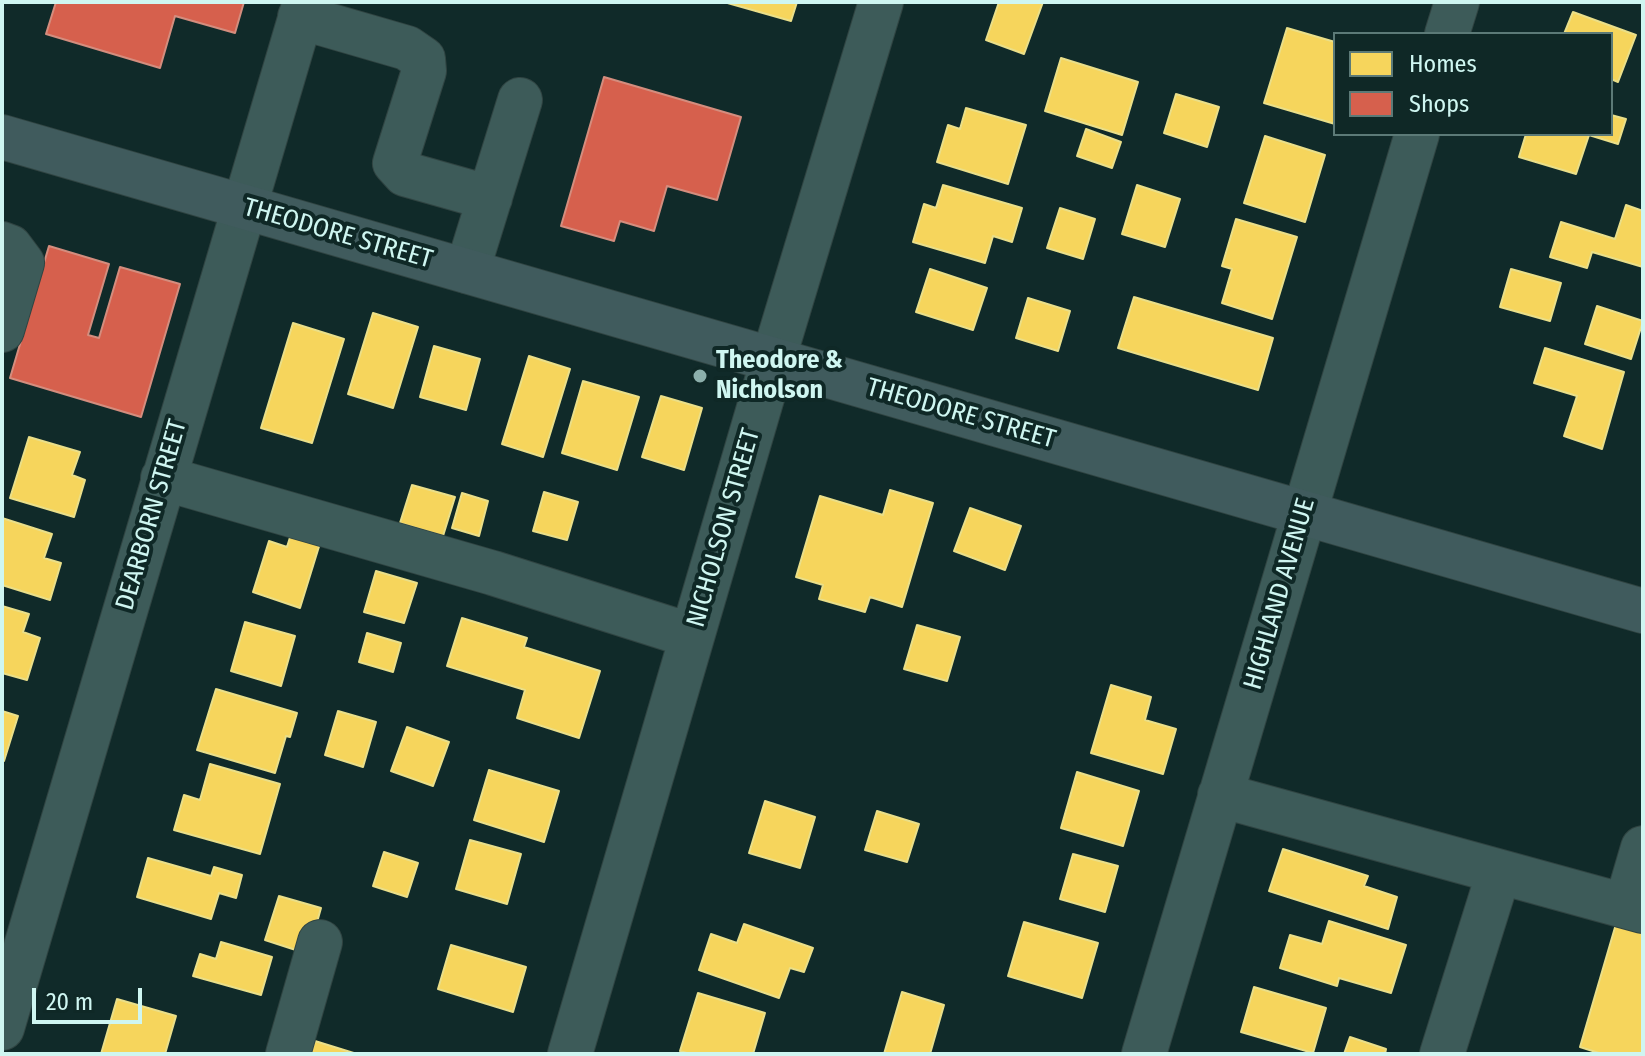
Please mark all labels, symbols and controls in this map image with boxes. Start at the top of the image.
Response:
legend [1333,32,1613,136]
text: Homes [1409,50,1477,78]
text: Shops [1409,90,1469,118]
street label: THEODORE STREET [240,192,436,276]
place label: Theodore & Nicholson [716,345,843,406]
marker: Theodore & Nicholson [691,367,709,385]
street label: THEODORE STREET [863,372,1059,456]
street label: DEARBORN STREET [110,416,194,614]
street label: NICHOLSON STREET [681,425,767,631]
street label: HIGHLAND AVENUE [1238,495,1322,693]
scale bar [36,972,146,1022]
text: 20 m [46,988,93,1016]

